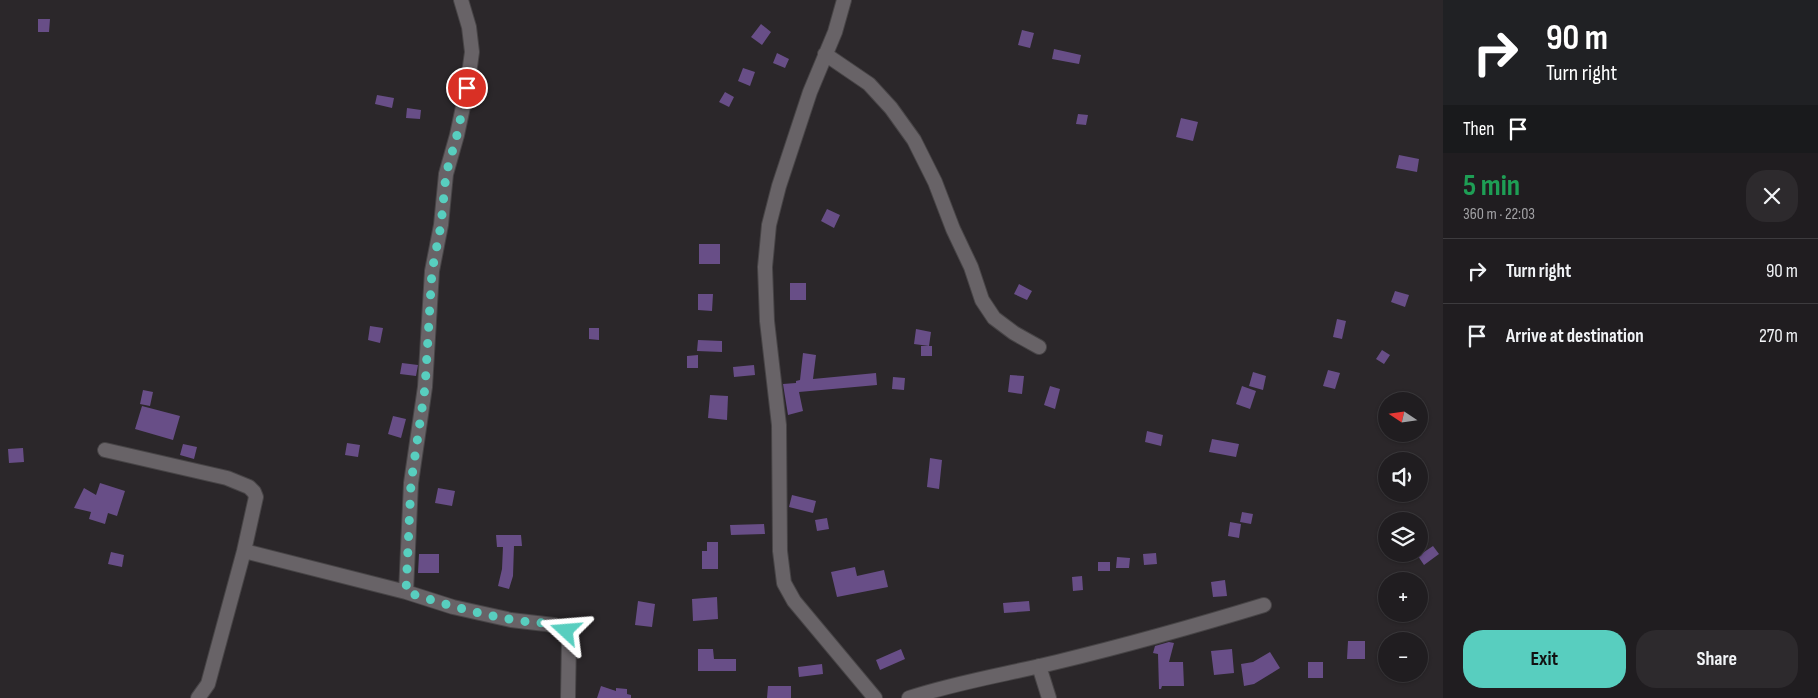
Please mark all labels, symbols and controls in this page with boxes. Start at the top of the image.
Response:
text: 90 m [1546,17,1608,60]
icon: right [1463,20,1528,85]
text: Turn right [1546,60,1617,87]
pin [446,67,488,109]
icon: arrive [453,74,481,102]
icon: arrive [1504,115,1532,143]
text: Then [1463,118,1494,141]
text: 5 min [1463,168,1520,204]
button: close [1746,170,1798,222]
text: 360 m · 22:03 [1463,205,1535,224]
icon: right [1463,257,1491,285]
text: Turn right [1506,260,1571,283]
text: 90 m [1766,260,1798,283]
icon: arrive [1463,322,1491,350]
text: Arrive at destination [1506,325,1644,348]
text: 270 m [1759,325,1798,348]
north arrow [1378,392,1428,442]
map controls [1378,392,1428,682]
button: sound [1378,452,1428,502]
button: layers [1378,512,1428,562]
button: + [1378,572,1428,622]
position arrow [539,604,591,656]
button: Exit [1463,630,1626,688]
button: Share [1636,630,1798,688]
button: − [1378,632,1428,682]

